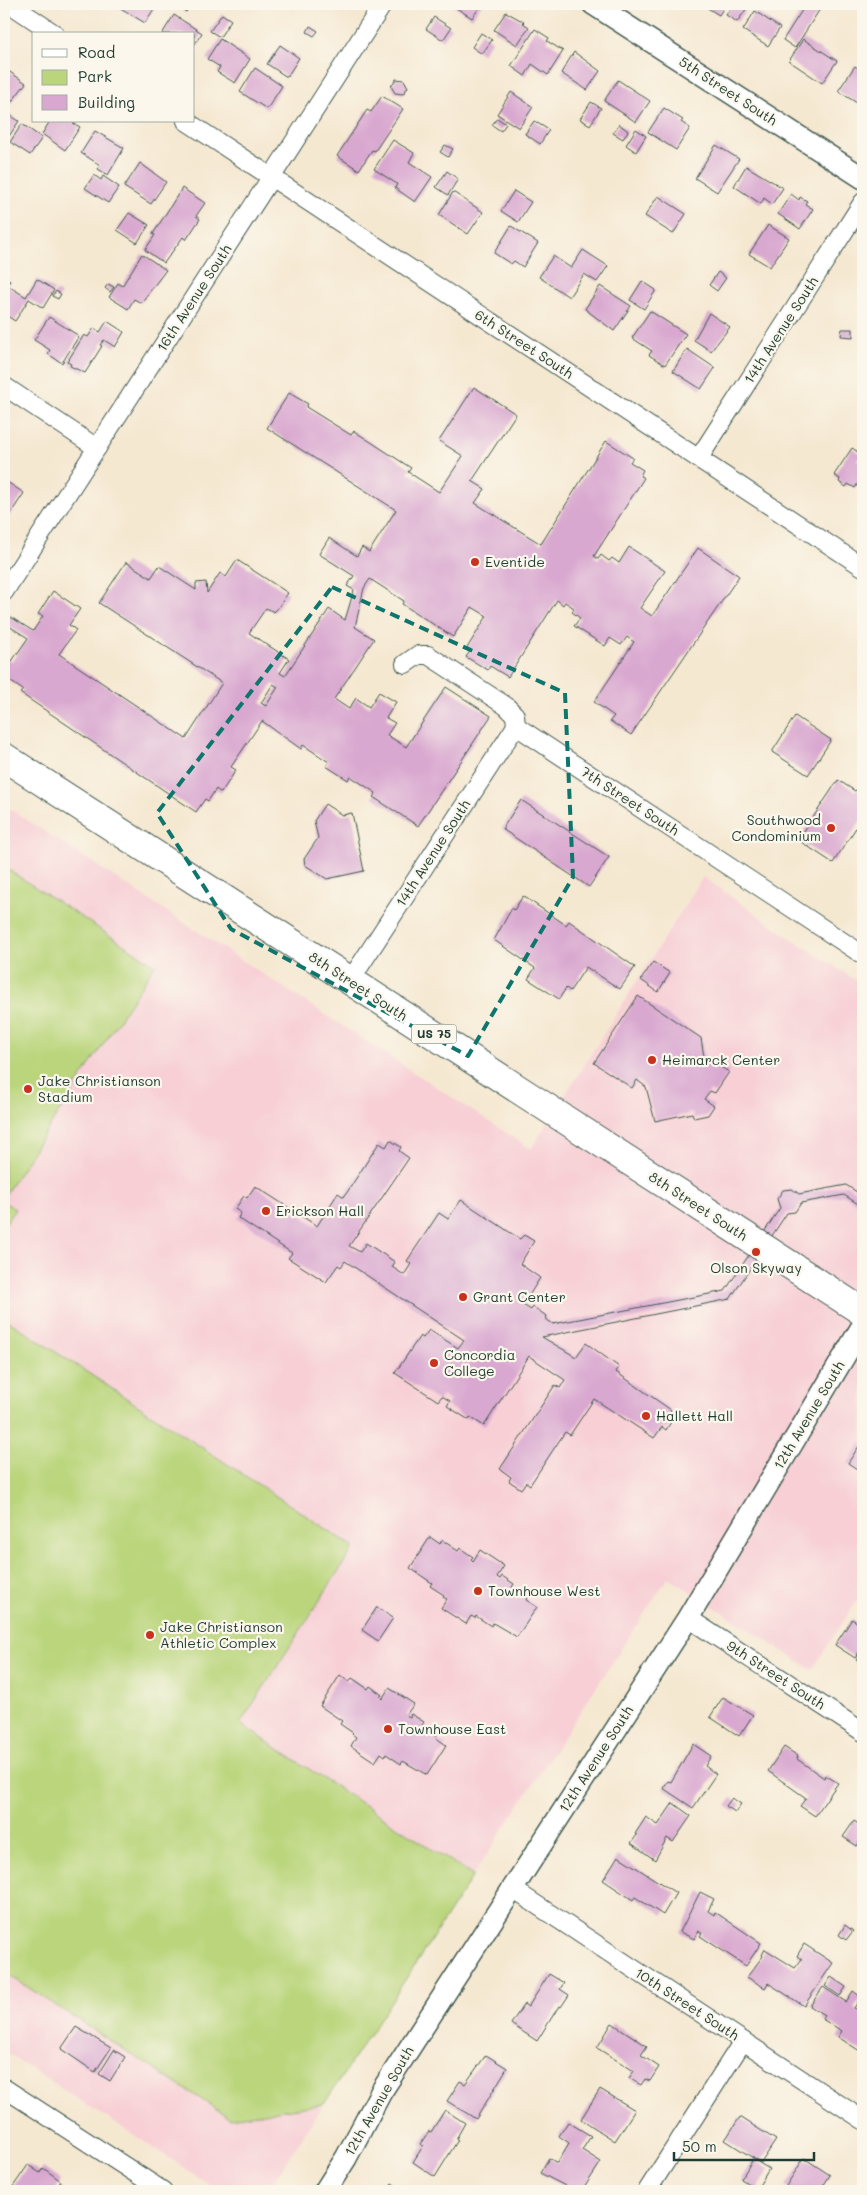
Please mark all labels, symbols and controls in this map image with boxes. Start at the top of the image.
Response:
legend [32,32,195,122]
text: Road [78,42,115,62]
street label: 5th Street South [675,52,781,130]
text: Park [78,66,112,86]
text: Building [78,92,135,112]
street label: 16th Avenue South [152,240,235,355]
street label: 14th Avenue South [739,273,822,387]
street label: 6th Street South [471,305,577,383]
place label: Eventide [485,552,545,571]
marker: Eventide [469,556,481,568]
street label: 7th Street South [578,762,683,839]
street label: 14th Avenue South [391,796,474,910]
place label: Southwood Condominium [731,810,821,845]
marker: Southwood Condominium [825,822,837,834]
street label: 8th Street South [305,947,411,1025]
road number: US 75 [412,1024,456,1044]
place label: Heimarck Center [662,1050,780,1069]
marker: Heimarck Center [646,1054,658,1066]
place label: Jake Christianson Stadium [38,1071,161,1106]
marker: Jake Christianson Stadium [22,1083,34,1095]
street label: 8th Street South [645,1167,751,1245]
place label: Erickson Hall [276,1201,364,1220]
marker: Erickson Hall [260,1205,272,1217]
marker: Olson Skyway [750,1246,762,1258]
place label: Olson Skyway [710,1258,802,1277]
place label: Grant Center [473,1287,566,1306]
marker: Grant Center [457,1291,469,1303]
place label: Concordia College [444,1345,516,1380]
marker: Concordia College [428,1357,440,1369]
street label: 12th Avenue South [769,1357,849,1473]
place label: Hallett Hall [656,1406,733,1425]
marker: Hallett Hall [640,1410,652,1422]
place label: Townhouse West [488,1581,600,1600]
marker: Townhouse West [472,1585,484,1597]
place label: Jake Christianson Athletic Complex [160,1617,283,1652]
marker: Jake Christianson Athletic Complex [144,1629,156,1641]
street label: 9th Street South [723,1636,829,1714]
street label: 12th Avenue South [554,1702,637,1816]
place label: Townhouse East [398,1719,506,1738]
marker: Townhouse East [382,1723,394,1735]
street label: 10th Street South [632,1963,743,2044]
street label: 12th Avenue South [339,2042,418,2159]
scale bar [674,2130,814,2162]
text: 50 m [682,2136,717,2156]

